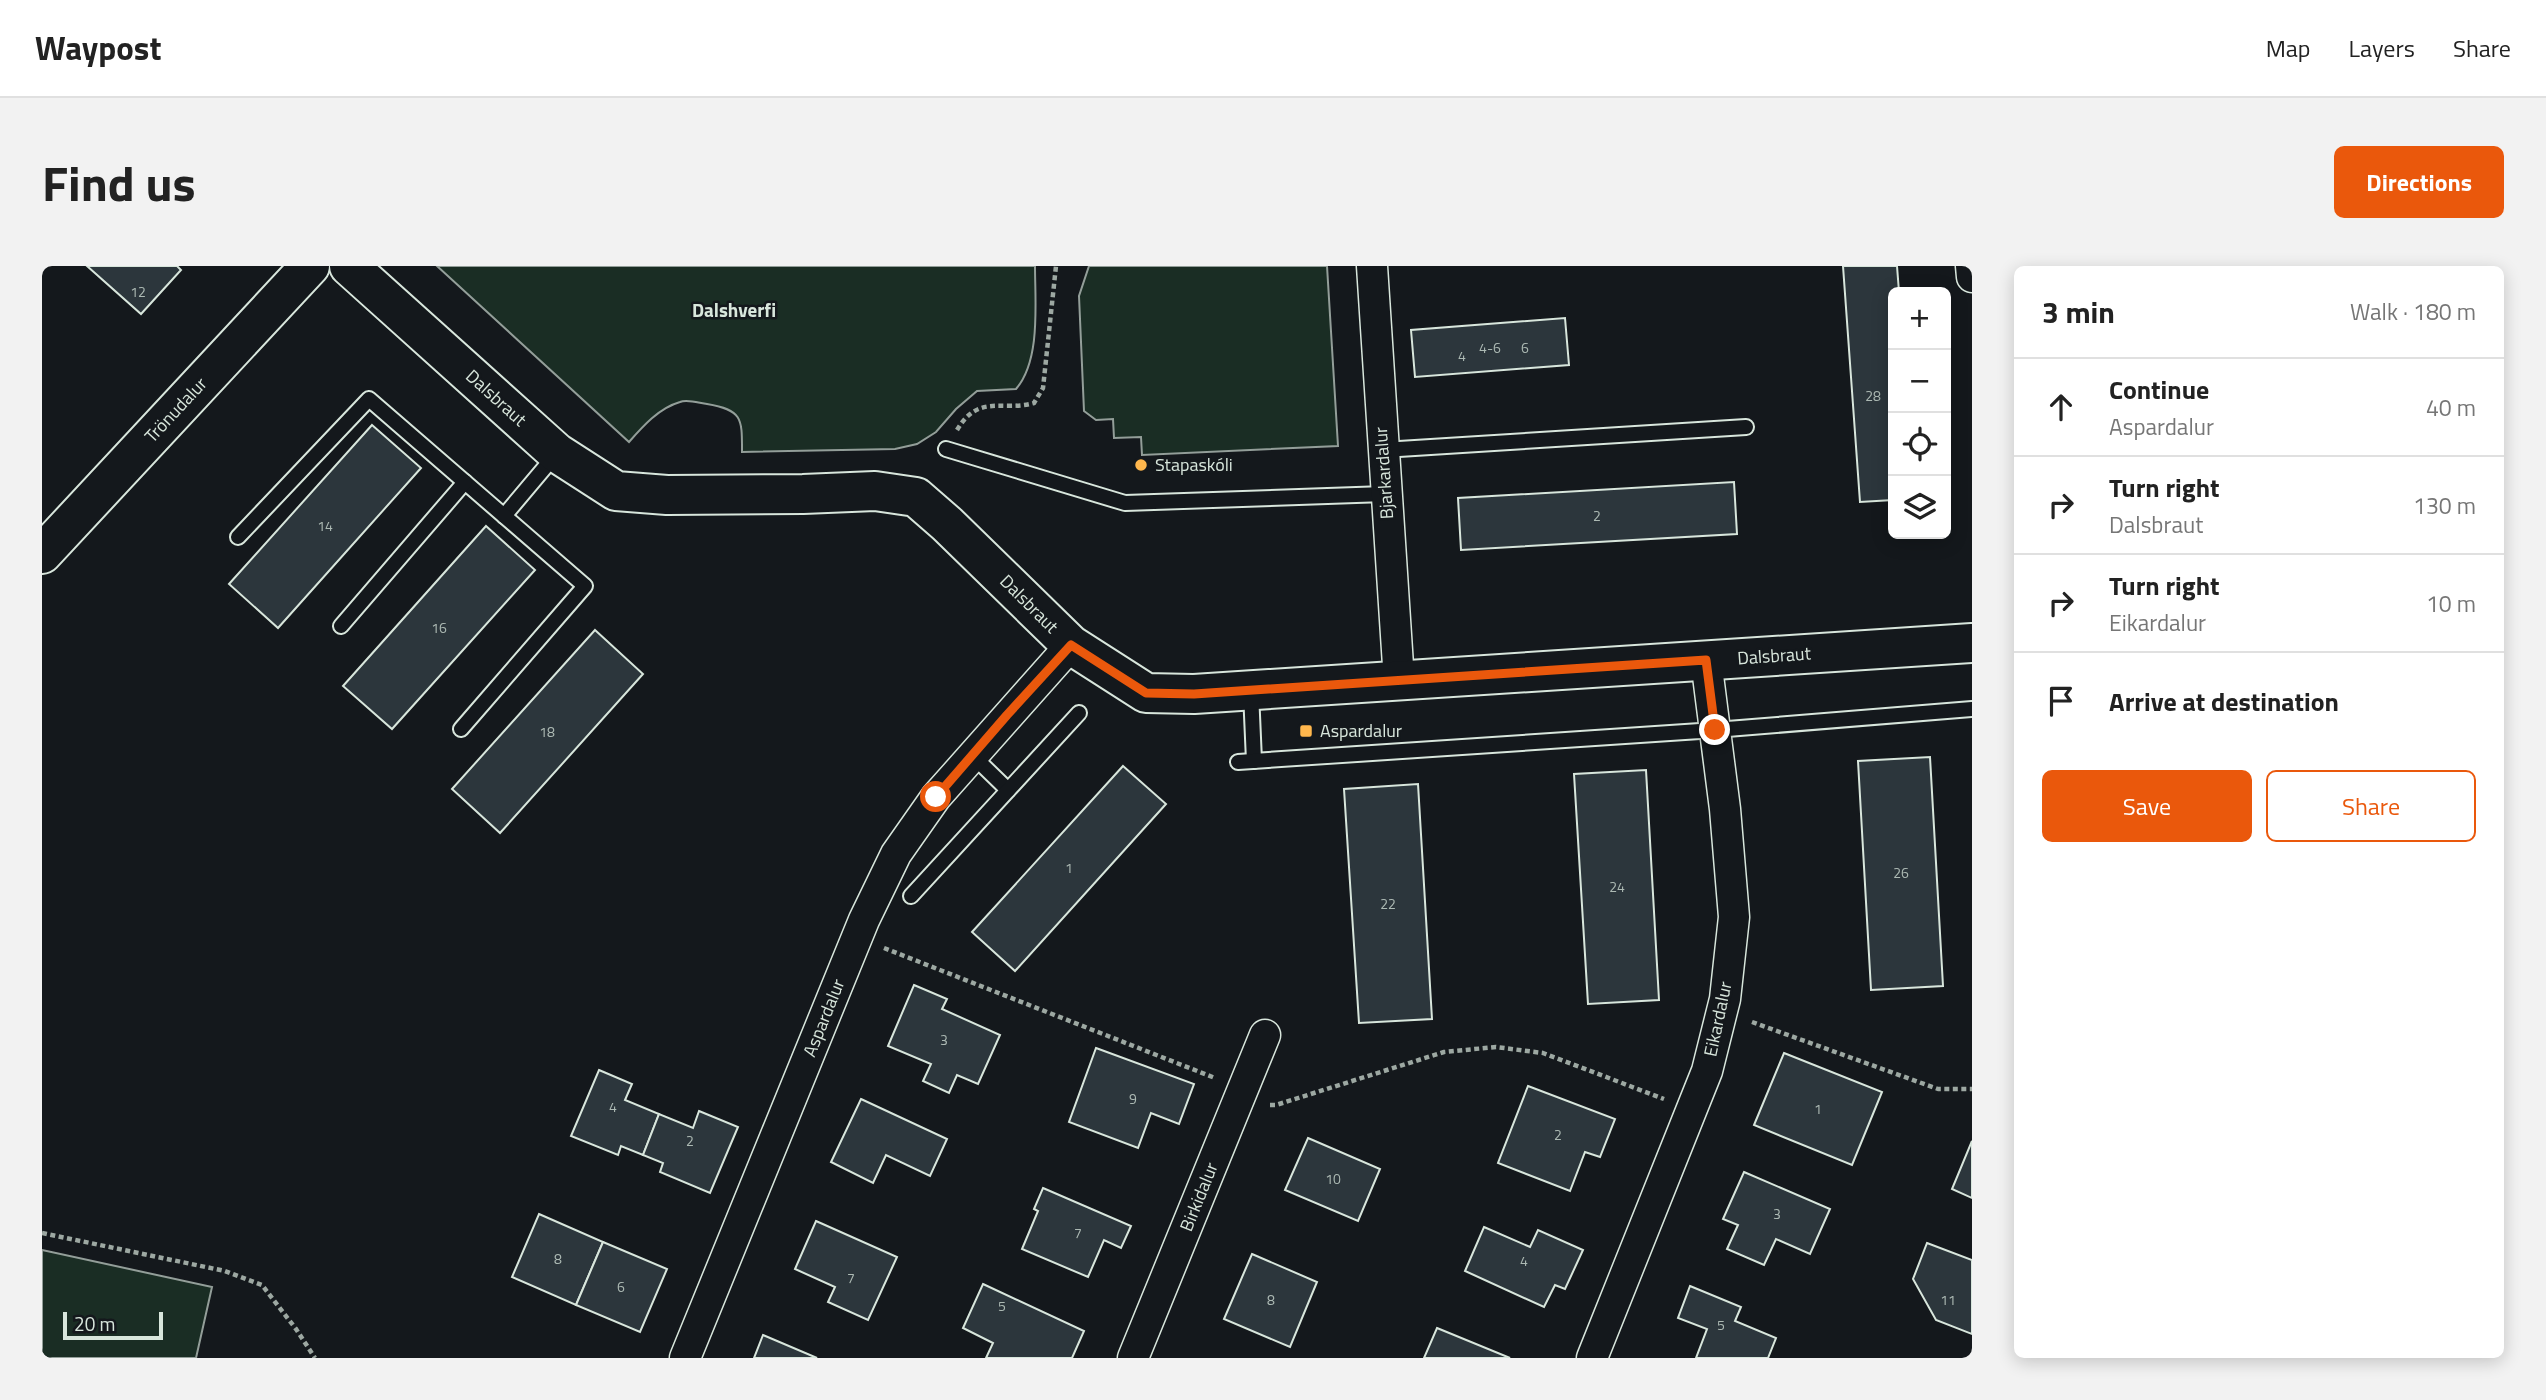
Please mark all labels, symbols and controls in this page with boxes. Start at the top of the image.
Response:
text: Waypost [35,23,161,73]
text: Map [2266,30,2311,66]
text: Layers [2349,30,2415,66]
text: Share [2453,30,2511,66]
text: Find us [42,145,196,220]
button: Directions [2334,146,2504,218]
house number: 12 [130,281,146,302]
map controls [1888,287,1951,539]
button: + [1888,287,1951,350]
text: 3 min [2042,289,2115,335]
text: Walk · 180 m [2350,294,2476,329]
district label: Dalshverfi [692,295,776,324]
house number: 4-6 [1479,337,1501,358]
house number: 6 [1521,337,1529,358]
house number: 4 [1458,345,1466,366]
button: − [1888,350,1951,413]
street label: Dalsbraut [460,363,533,433]
text: Continue [2109,370,2209,409]
street label: Trönudalur [138,371,213,449]
house number: 28 [1865,385,1881,406]
icon: ahead [2042,388,2080,426]
text: 40 m [2426,390,2476,425]
text: Aspardalur [2109,409,2214,444]
button: locate [1888,413,1951,476]
street label: Bjarkardalur [1367,426,1400,520]
place label: Stapaskóli [1155,451,1233,478]
marker: Stapaskóli [1133,457,1149,473]
text: Turn right [2109,468,2220,507]
button: layers [1888,476,1951,539]
icon: right [2042,486,2080,524]
text: 130 m [2413,488,2476,523]
house number: 2 [1593,505,1601,526]
text: Dalsbraut [2109,507,2203,542]
house number: 14 [317,515,333,536]
text: Turn right [2109,566,2220,605]
street label: Dalsbraut [994,568,1065,640]
icon: right [2042,584,2080,622]
text: 10 m [2426,586,2476,621]
text: Eikardalur [2109,605,2206,640]
house number: 16 [431,617,447,638]
street label: Dalsbraut [1736,639,1812,672]
icon: arrive [2042,682,2080,720]
text: Arrive at destination [2109,682,2339,721]
route end [1699,714,1730,745]
place label: Aspardalur [1320,717,1402,744]
house number: 18 [539,721,555,742]
marker: Aspardalur [1298,723,1314,739]
button: Save [2042,770,2252,842]
button: Share [2266,770,2476,842]
route start [920,781,951,812]
house number: 1 [1065,857,1073,878]
house number: 26 [1893,862,1909,883]
house number: 24 [1609,876,1625,897]
house number: 22 [1380,893,1396,914]
street label: Aspardalur [796,975,851,1061]
street label: Eikardalur [1696,979,1739,1059]
house number: 3 [940,1029,948,1050]
house number: 9 [1129,1088,1137,1109]
house number: 4 [609,1096,617,1117]
house number: 1 [1814,1098,1822,1119]
house number: 2 [1554,1124,1562,1145]
house number: 2 [686,1130,694,1151]
street label: Birkidalur [1172,1158,1225,1235]
house number: 10 [1325,1168,1341,1189]
house number: 3 [1773,1203,1781,1224]
house number: 7 [1074,1222,1082,1243]
house number: 8 [554,1248,562,1269]
house number: 4 [1520,1250,1528,1271]
house number: 7 [847,1267,855,1288]
house number: 6 [617,1276,625,1297]
house number: 8 [1267,1289,1275,1310]
house number: 11 [1940,1289,1956,1310]
house number: 5 [998,1295,1006,1316]
scale bar [63,1309,163,1341]
text: 20 m [74,1309,115,1338]
house number: 5 [1717,1314,1725,1335]

